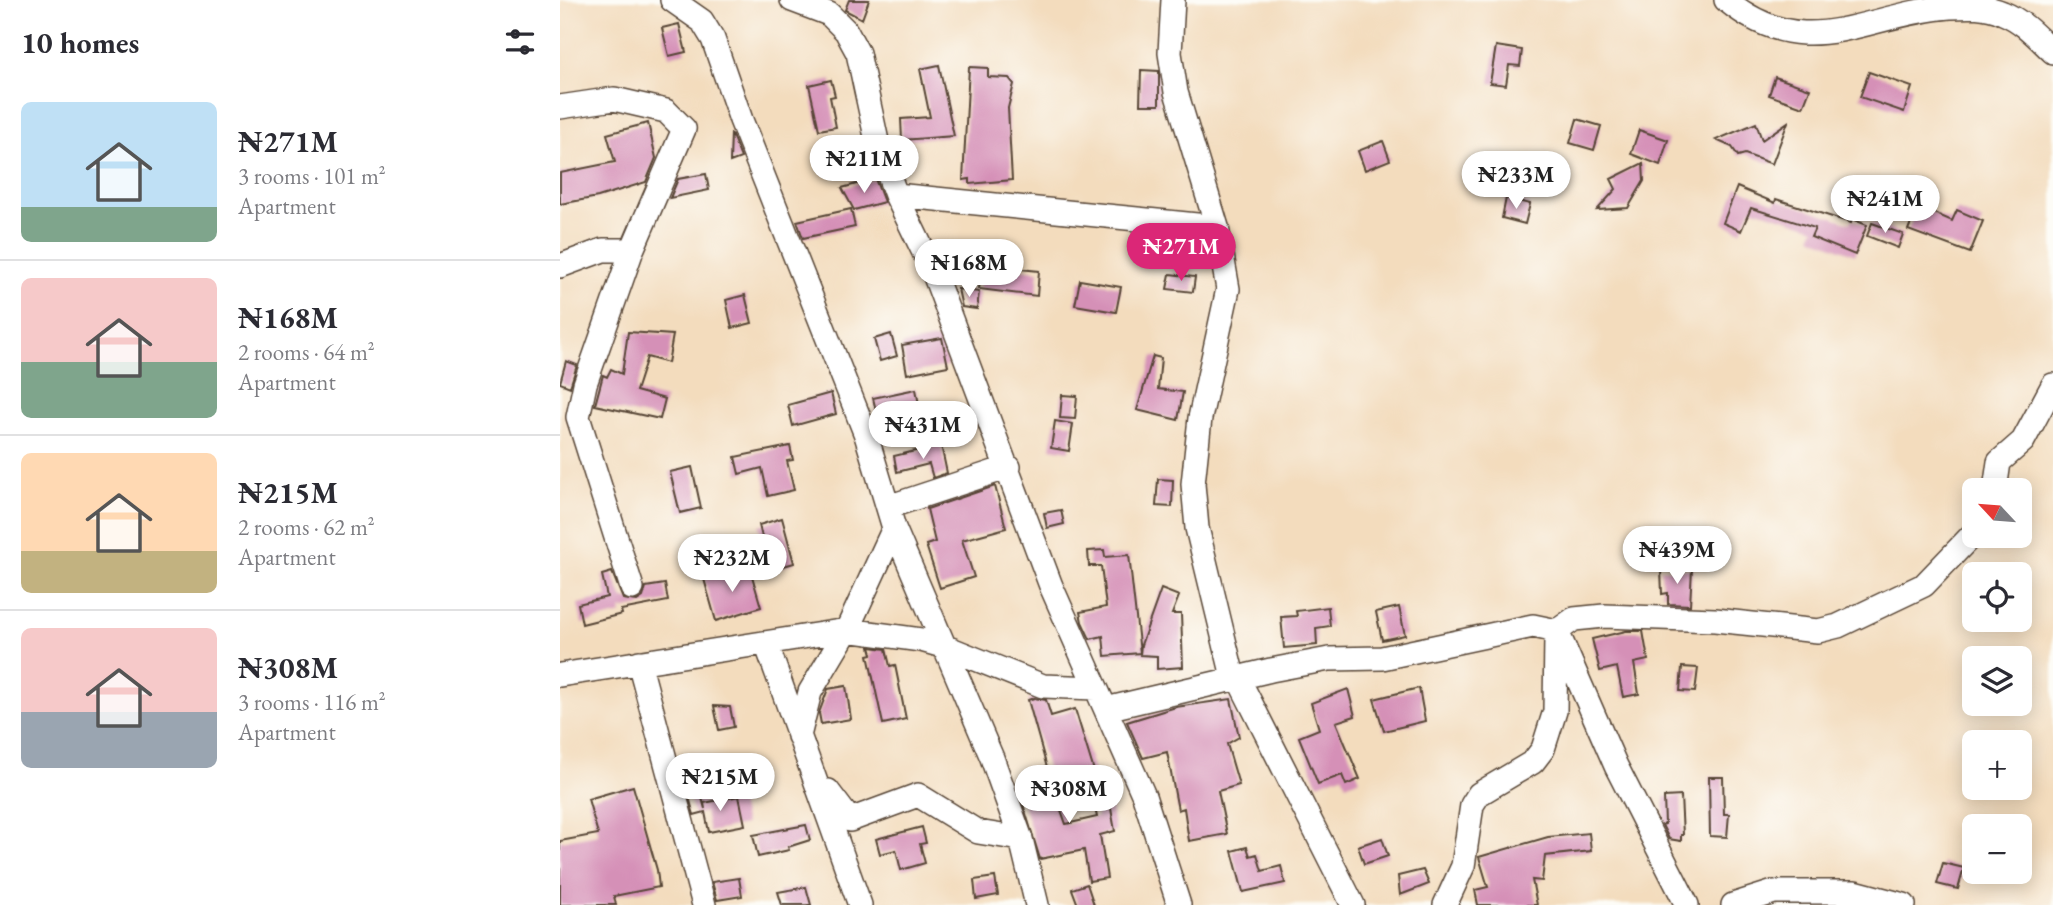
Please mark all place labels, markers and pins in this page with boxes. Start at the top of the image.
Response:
pin: ₦211M [815,136,913,195]
pin: ₦233M [1467,152,1565,211]
pin: ₦241M [1836,176,1934,235]
pin: ₦271M [1132,224,1230,283]
pin: ₦168M [920,240,1018,299]
pin: ₦431M [874,402,972,461]
pin: ₦439M [1628,526,1726,586]
pin: ₦232M [683,534,781,594]
pin: ₦215M [671,754,769,813]
pin: ₦308M [1020,766,1118,825]

